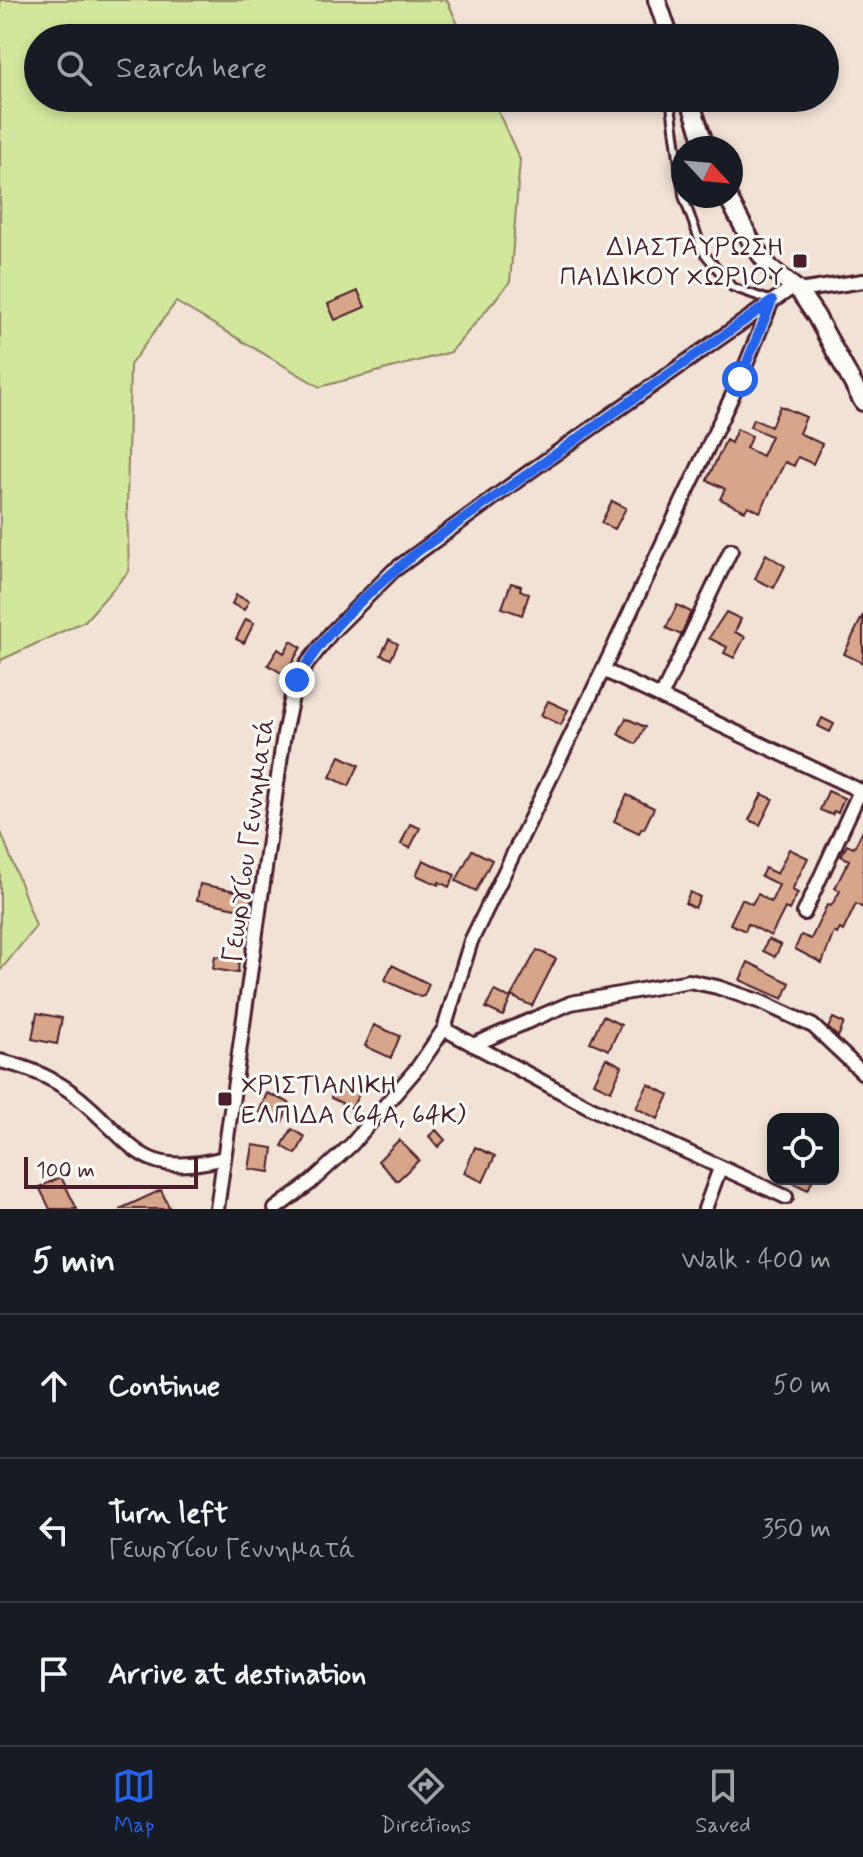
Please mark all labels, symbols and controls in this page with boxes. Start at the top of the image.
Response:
search box [24,24,839,112]
icon: search [52,46,96,90]
text: Search here [116,49,267,88]
north arrow [671,136,743,208]
place label: ΔΙΑΣΤΑΥΡΩΣΗ ΠΑΙΔΙΚΟΥ ΧΩΡΙΟΥ [560,231,784,295]
marker: ΔΙΑΣΤΑΥΡΩΣΗ ΠΑΙΔΙΚΟΥ ΧΩΡΙΟΥ [791,252,809,270]
route start [722,361,758,397]
route end [279,662,315,698]
street label: Γεωργίου Γεννηματά [216,716,284,965]
place label: ΧΡΙΣΤΙΑΝΙΚΗ ΕΛΠΙΔΑ (64Α, 64Κ) [241,1069,466,1133]
marker: ΧΡΙΣΤΙΑΝΙΚΗ ΕΛΠΙΔΑ (64Α, 64Κ) [216,1090,234,1108]
map controls [767,1113,839,1185]
button: locate [767,1113,839,1185]
scale bar [24,1153,198,1189]
text: 100 m [36,1157,95,1185]
text: 5 min [32,1239,115,1284]
text: Walk · 400 m [681,1244,831,1278]
icon: ahead [32,1364,76,1408]
text: Continue [108,1367,220,1406]
text: 50 m [773,1369,831,1403]
text: Turn left [108,1494,228,1533]
icon: left [32,1508,76,1552]
text: 350 m [762,1513,831,1547]
text: Γεωργίου Γεννηματά [108,1533,355,1567]
icon: arrive [32,1652,76,1696]
text: Arrive at destination [108,1655,366,1694]
tab: Map [112,1764,156,1840]
tab: Directions [380,1764,471,1840]
tab: Saved [695,1764,751,1840]

